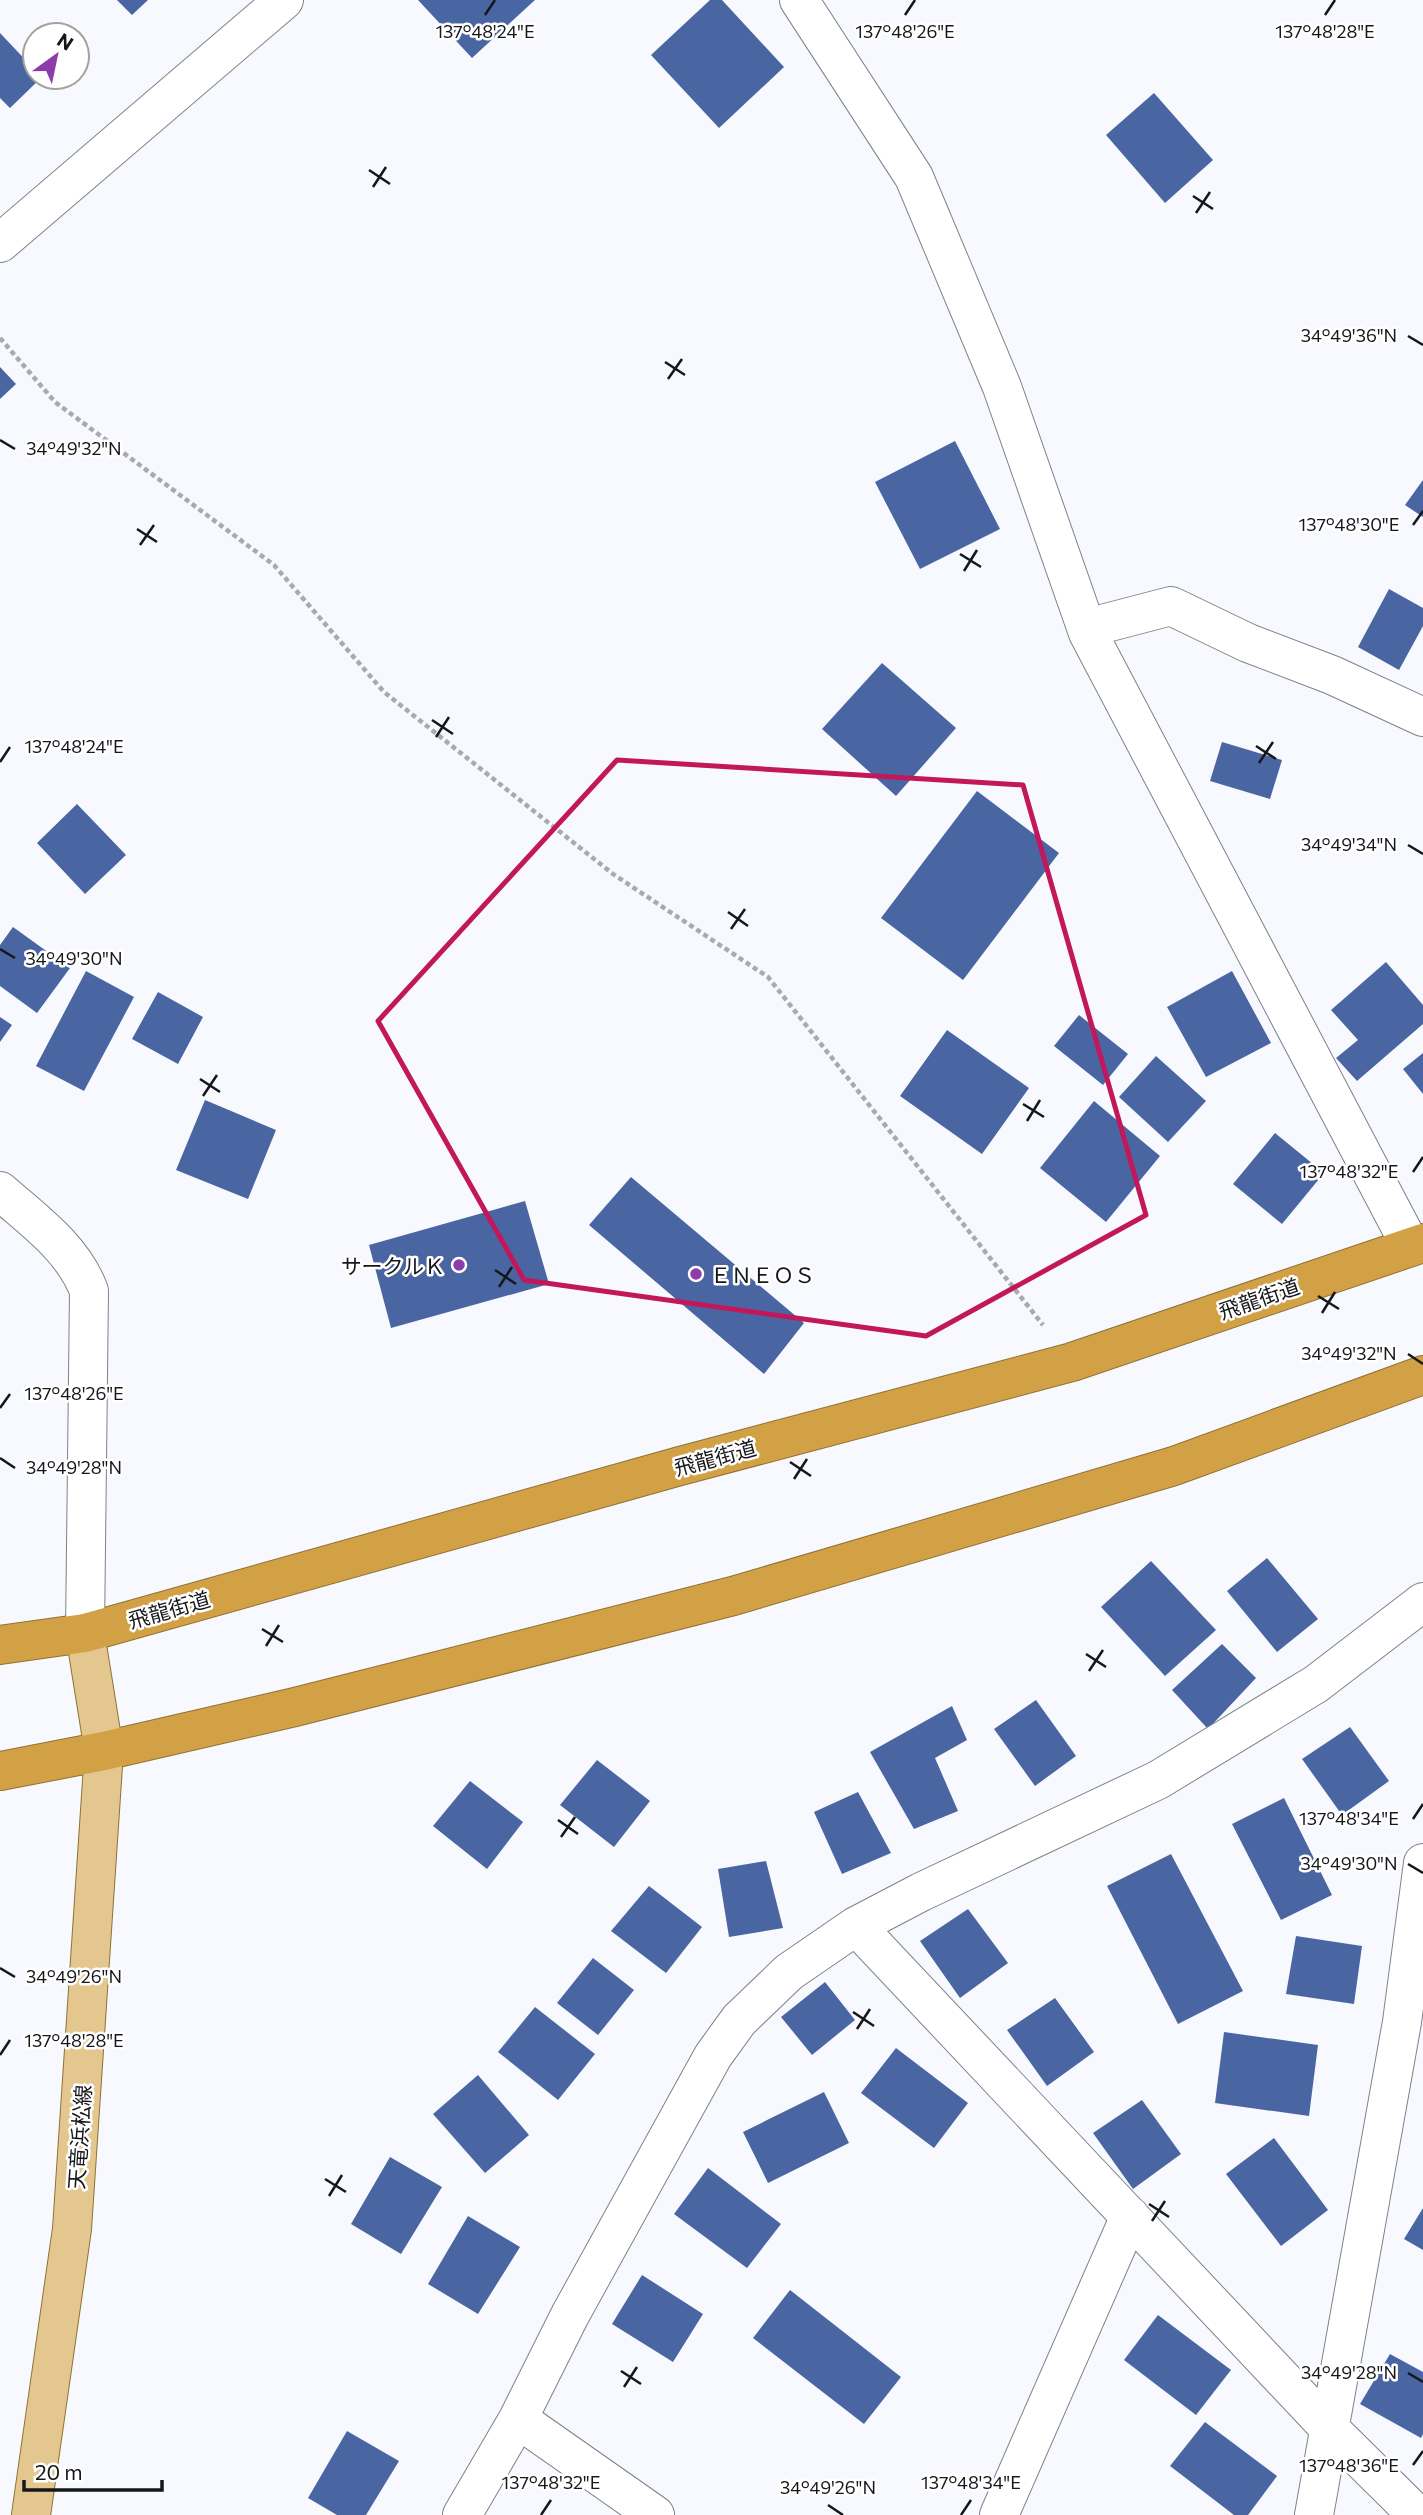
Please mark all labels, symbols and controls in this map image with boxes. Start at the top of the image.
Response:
text: 137°48'24"E [435,20,535,42]
text: 137°48'26"E [855,20,955,42]
text: 137°48'28"E [1275,20,1375,42]
north arrow [21,21,91,91]
text: N [53,28,78,55]
text: 34°49'36"N [1301,324,1397,346]
text: 34°49'32"N [26,437,122,459]
text: 137°48'30"E [1299,513,1399,535]
text: 137°48'24"E [24,735,124,757]
text: 34°49'34"N [1301,833,1397,855]
text: 34°49'30"N [25,947,123,969]
text: 137°48'32"E [1300,1160,1398,1182]
place label: サークルＫ [341,1253,445,1278]
marker: サークルＫ [451,1257,467,1273]
place label: ＥＮＥＯＳ [710,1262,815,1287]
marker: ＥＮＥＯＳ [688,1266,704,1282]
street label: 飛龍街道 [1215,1273,1303,1323]
text: 34°49'32"N [1301,1342,1397,1364]
text: 137°48'26"E [24,1382,124,1404]
street label: 飛龍街道 [671,1434,759,1480]
text: 34°49'28"N [26,1456,122,1478]
street label: 飛龍街道 [125,1585,213,1633]
text: 137°48'34"E [1299,1807,1399,1829]
text: 34°49'30"N [1300,1852,1398,1874]
text: 34°49'26"N [26,1965,122,1987]
text: 137°48'28"E [24,2029,124,2051]
street label: 天竜浜松線 [63,2084,95,2190]
text: 34°49'28"N [1301,2361,1397,2383]
scale bar [24,2448,163,2492]
text: 137°48'36"E [1299,2454,1399,2476]
text: 20 m [35,2459,83,2484]
text: 137°48'32"E [502,2471,600,2493]
text: 137°48'34"E [921,2471,1021,2493]
text: 34°49'26"N [780,2476,876,2498]

